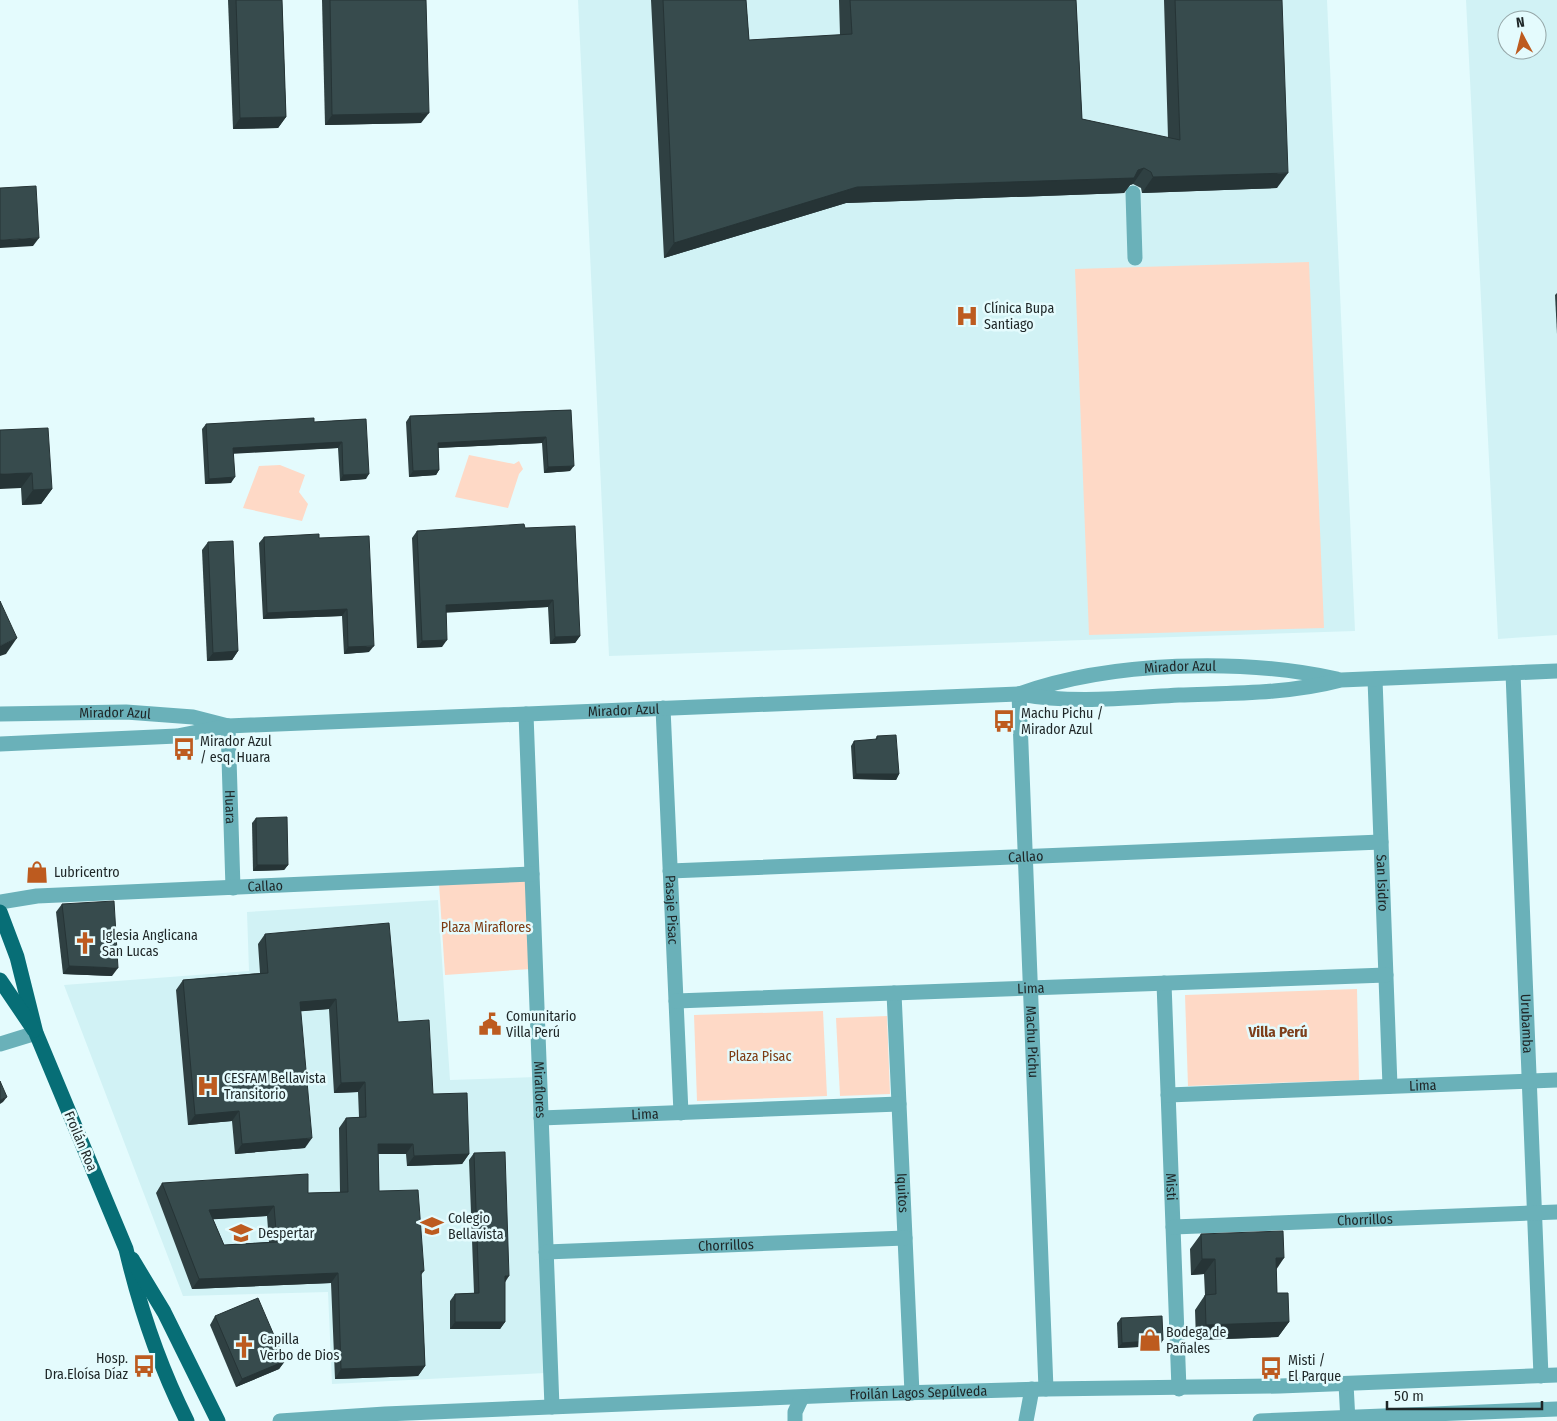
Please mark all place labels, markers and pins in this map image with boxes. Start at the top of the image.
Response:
place label: Clínica Bupa Santiago [984,300,1054,333]
hospital icon: Clínica Bupa Santiago [954,303,980,329]
place label: Machu Pichu / Mirador Azul [1021,705,1103,738]
bus stop icon: Machu Pichu / Mirador Azul [991,708,1017,734]
place label: Mirador Azul / esq. Huara [200,733,272,766]
bus stop icon: Mirador Azul / esq. Huara [171,736,197,762]
shop icon: Lubricentro [24,859,50,885]
place label: Lubricentro [54,864,120,881]
place label: Iglesia Anglicana San Lucas [102,927,198,960]
church icon: Iglesia Anglicana San Lucas [72,930,98,956]
place label: Comunitario Villa Perú [506,1008,576,1041]
public building icon: Comunitario Villa Perú [477,1011,503,1037]
place label: CESFAM Bellavista Transitorio [224,1070,326,1103]
hospital icon: CESFAM Bellavista Transitorio [195,1073,221,1099]
place label: Colegio Bellavista [448,1210,504,1243]
school or university icon: Colegio Bellavista [419,1213,445,1239]
school or university icon: Despertar [228,1220,254,1246]
place label: Despertar [258,1225,315,1242]
place label: Bodega de Pañales [1166,1324,1226,1357]
shop icon: Bodega de Pañales [1137,1327,1163,1353]
place label: Capilla Verbo de Dios [260,1331,339,1364]
church icon: Capilla Verbo de Dios [231,1334,257,1360]
place label: Hosp. Dra.Eloísa Díaz [45,1350,128,1383]
place label: Misti / El Parque [1288,1352,1341,1385]
bus stop icon: Hosp. Dra.Eloísa Díaz [131,1353,157,1379]
bus stop icon: Misti / El Parque [1258,1355,1284,1381]

